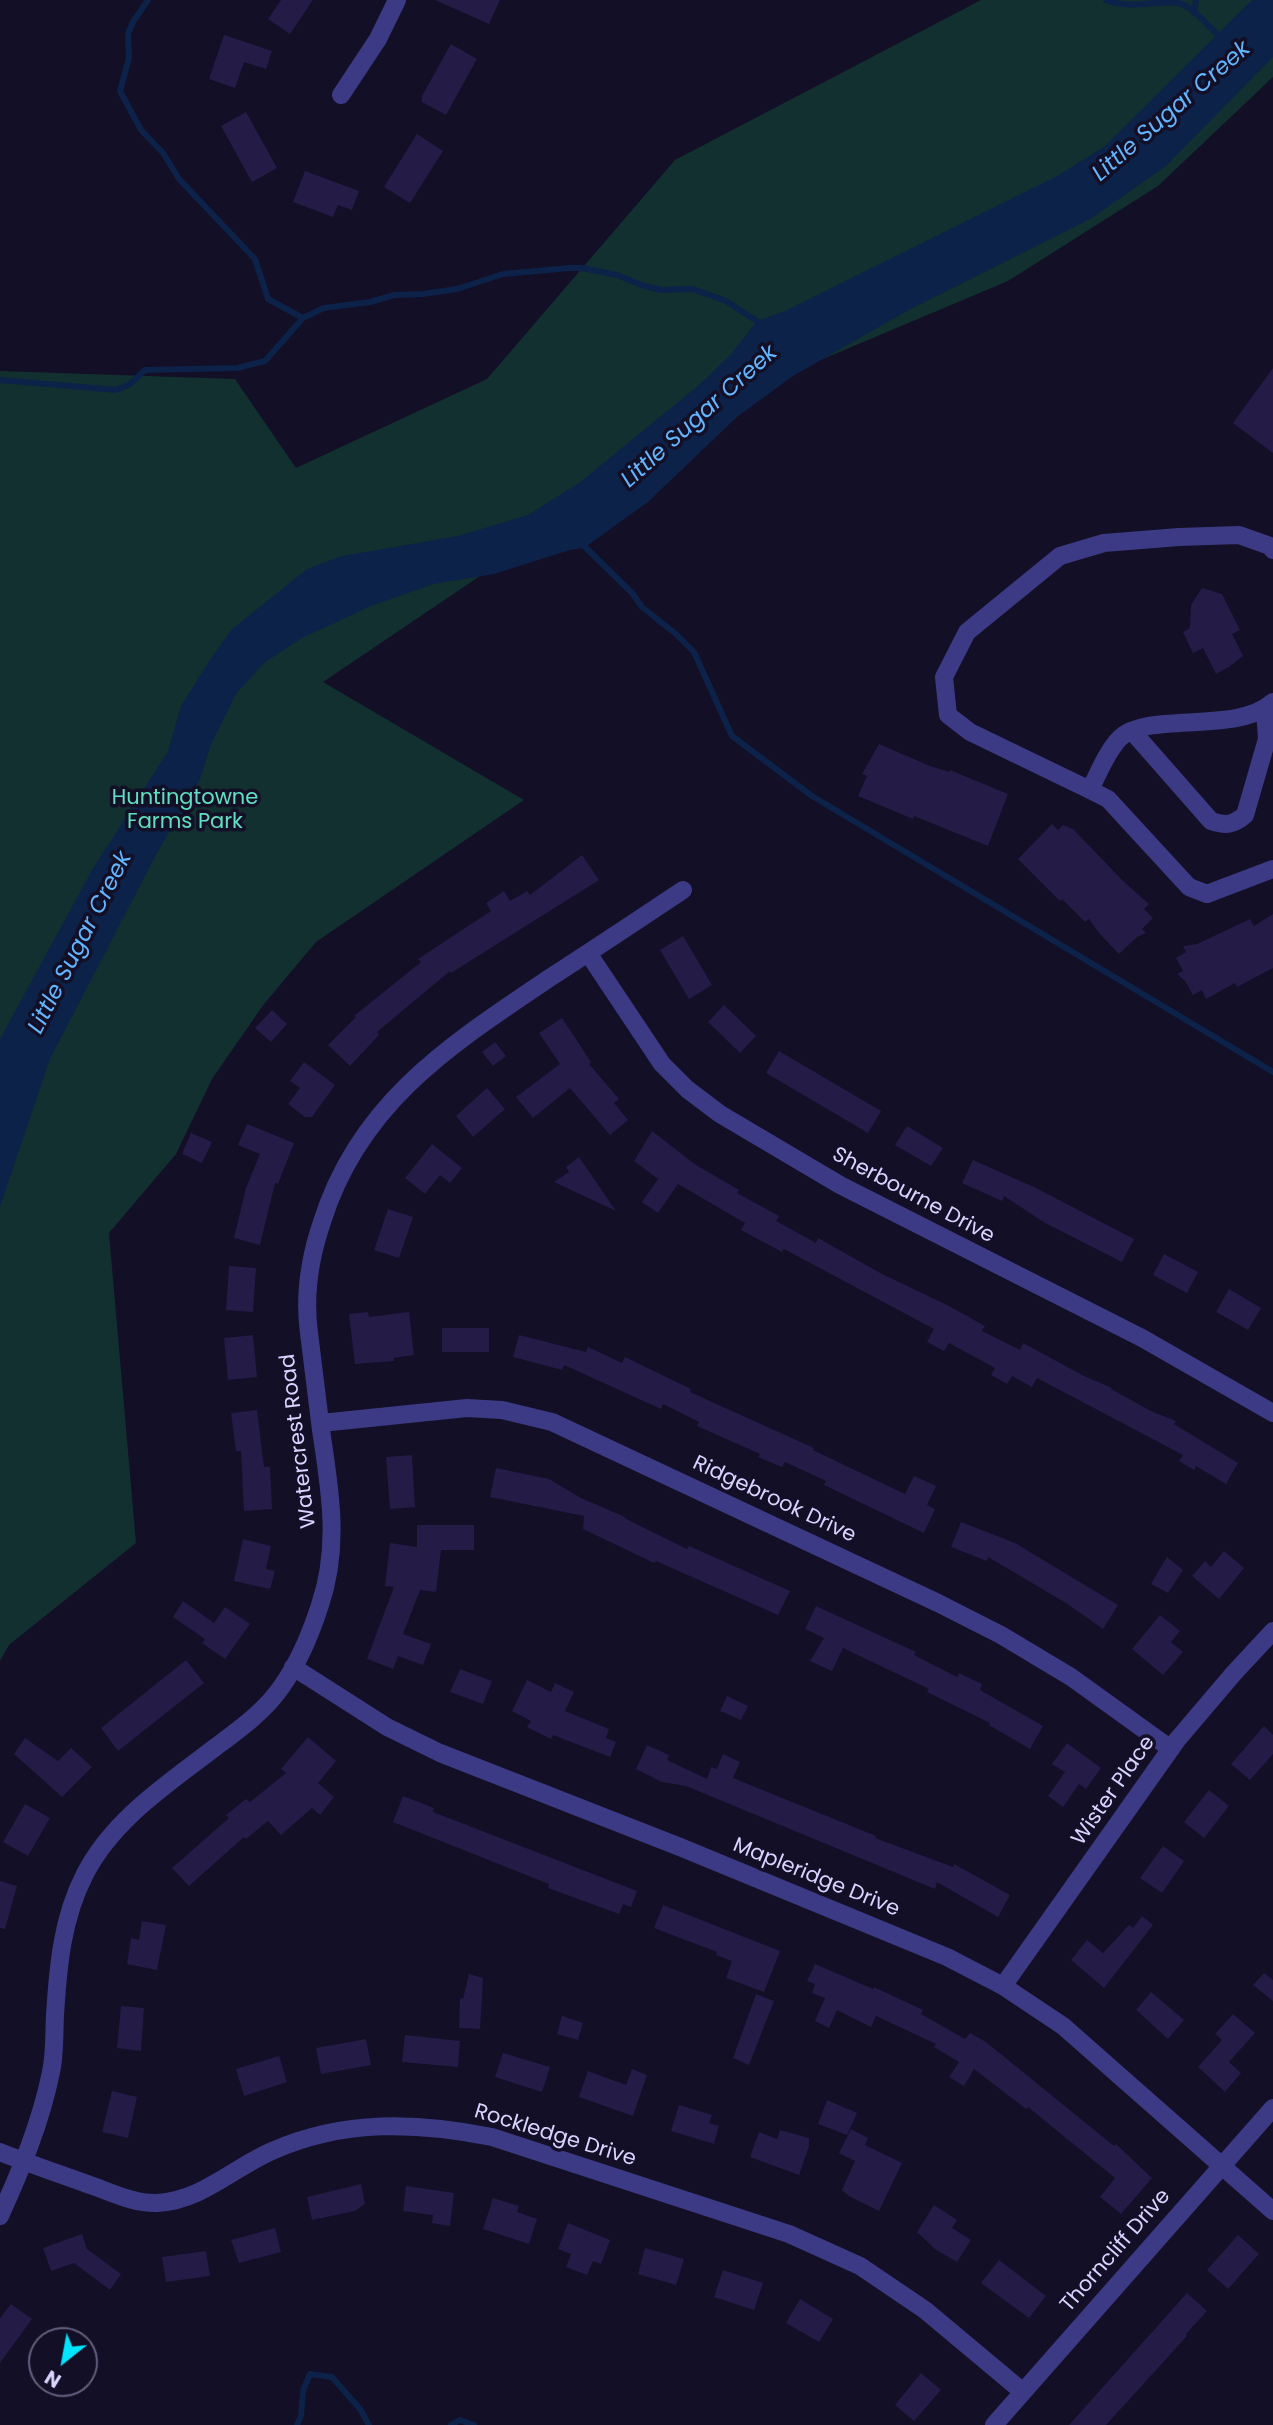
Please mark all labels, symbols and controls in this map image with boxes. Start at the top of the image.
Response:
water label: Little Sugar Creek [1087,36,1257,188]
water label: Little Sugar Creek [616,340,784,494]
park label: Huntingtowne Farms Park [112,786,258,836]
water label: Little Sugar Creek [23,847,139,1039]
street label: Sherbourne Drive [828,1143,998,1249]
street label: Watercrest Road [276,1352,322,1530]
street label: Ridgebrook Drive [688,1451,860,1549]
street label: Wister Place [1067,1731,1161,1851]
street label: Mapleridge Drive [729,1833,903,1923]
street label: Rockledge Drive [471,2099,639,2173]
street label: Thorncliff Drive [1056,2184,1176,2318]
north arrow [28,2327,98,2397]
text: N [40,2363,66,2394]

